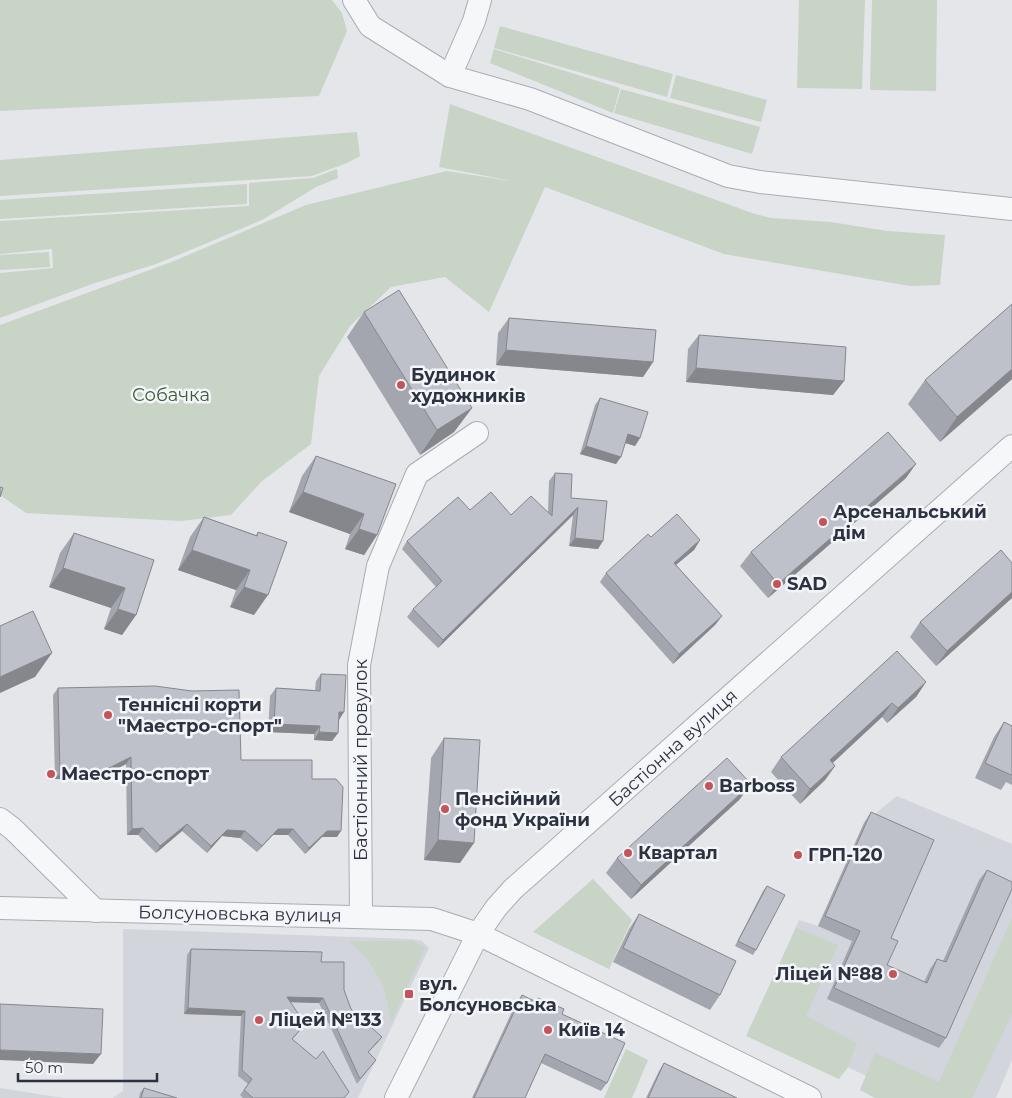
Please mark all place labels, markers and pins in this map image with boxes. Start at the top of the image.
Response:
place label: Будинок художників [411,364,526,407]
marker: Будинок художників [395,379,407,391]
place label: Арсенальський дім [833,501,987,544]
marker: Арсенальський дім [817,516,829,528]
place label: SAD [787,573,827,595]
marker: SAD [771,578,783,590]
place label: Теннісні корти "Маестро-спорт" [118,694,282,737]
marker: Теннісні корти "Маестро-спорт" [102,709,114,721]
place label: Маестро-спорт [61,763,209,785]
marker: Маестро-спорт [45,768,57,780]
place label: Barboss [719,775,795,797]
marker: Barboss [703,780,715,792]
place label: Пенсійний фонд України [455,788,590,831]
marker: Пенсійний фонд України [439,803,451,815]
place label: Квартал [638,842,718,864]
place label: ГРП-120 [808,844,883,866]
marker: Квартал [622,847,634,859]
marker: ГРП-120 [792,849,804,861]
place label: Ліцей №88 [775,963,883,985]
marker: Ліцей №88 [887,968,899,980]
place label: вул. Болсуновська [419,973,557,1016]
marker: вул. Болсуновська [403,988,415,1000]
place label: Ліцей №133 [269,1009,382,1031]
marker: Ліцей №133 [253,1014,265,1026]
place label: Київ 14 [558,1019,626,1041]
marker: Київ 14 [542,1024,554,1036]

